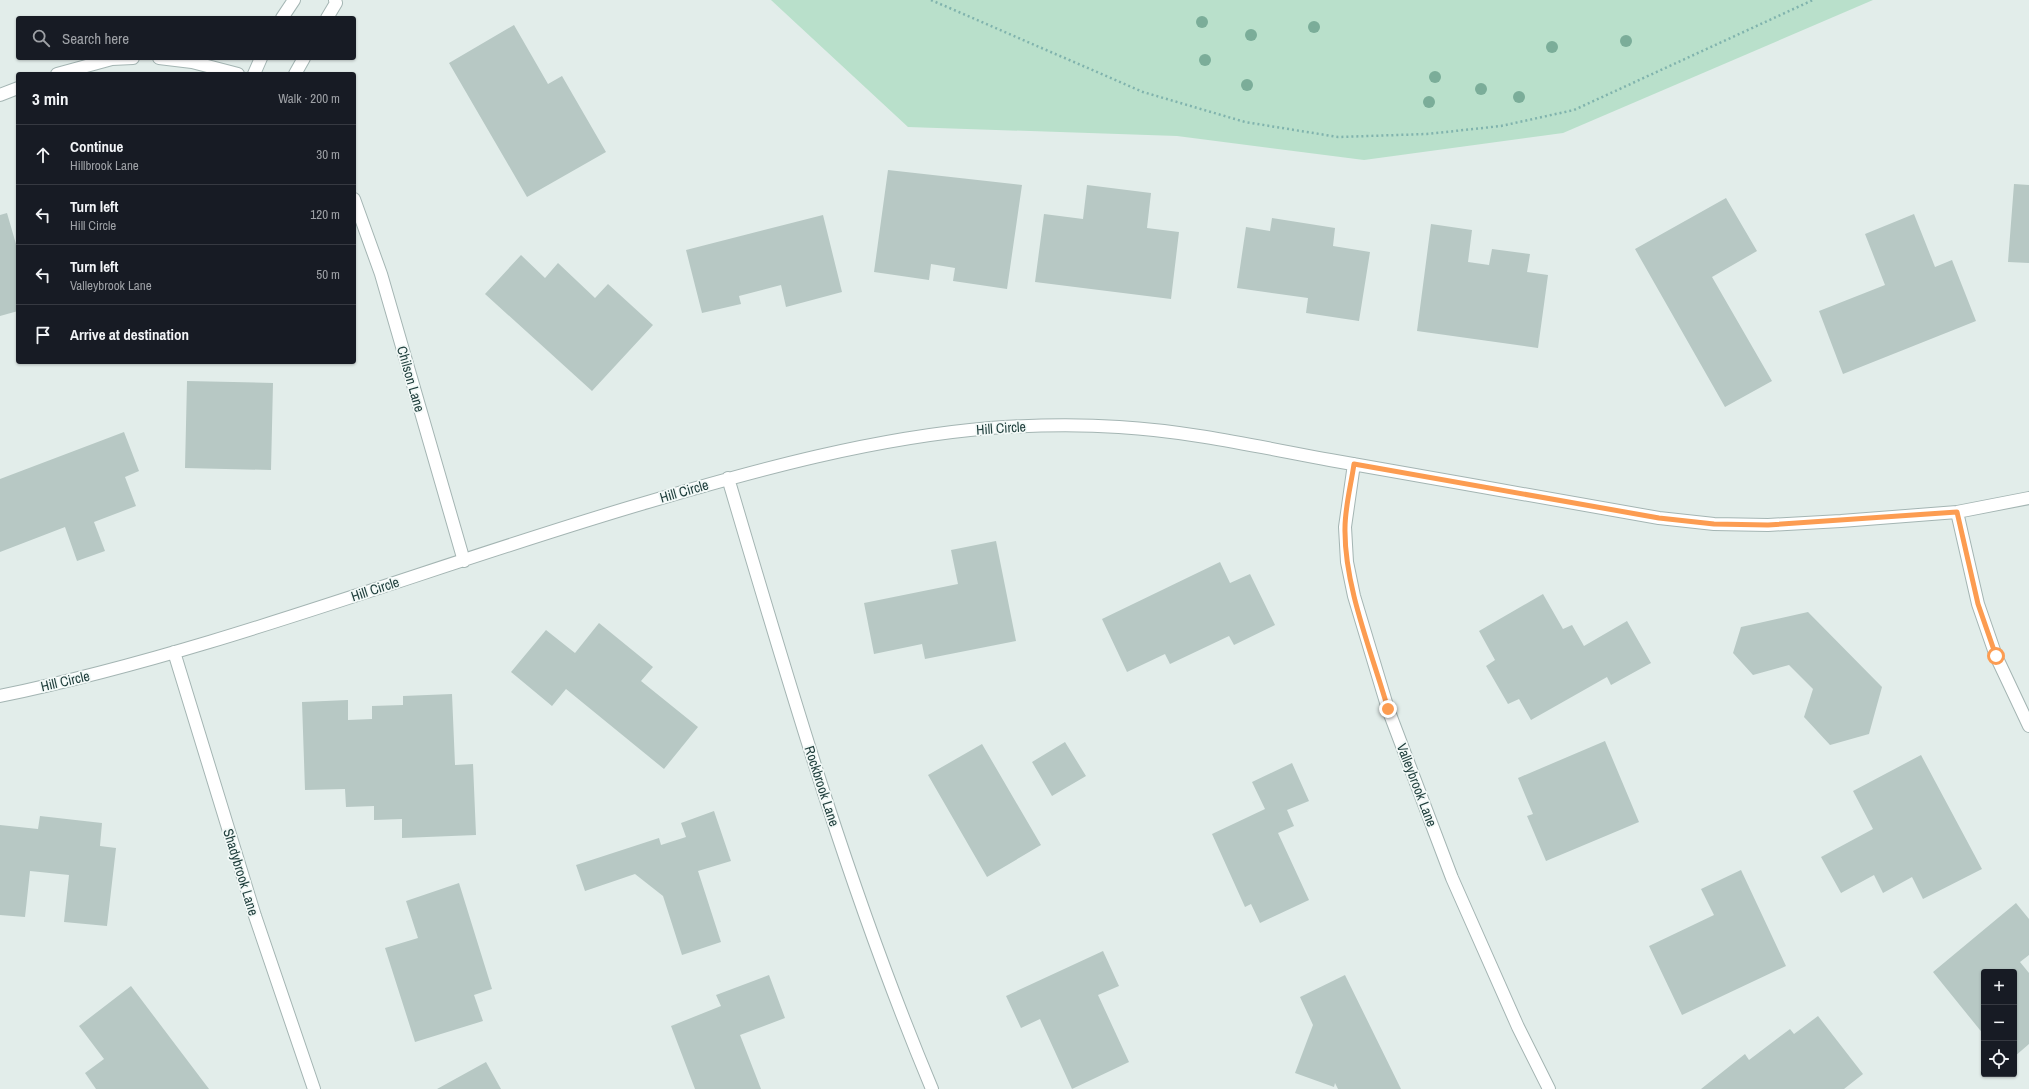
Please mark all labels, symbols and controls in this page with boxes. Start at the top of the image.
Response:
search box [16,16,356,60]
icon: search [30,27,52,49]
text: Search here [62,28,129,49]
text: 3 min [32,87,68,110]
text: Walk · 200 m [278,90,340,107]
text: Continue [70,136,123,157]
icon: ahead [32,144,54,166]
text: 30 m [316,146,340,163]
text: Hillbrook Lane [70,157,139,174]
text: Turn left [70,196,118,217]
icon: left [32,204,54,226]
text: 120 m [310,206,340,223]
text: Hill Circle [70,217,116,234]
text: Turn left [70,256,118,277]
icon: left [32,264,54,286]
text: 50 m [316,266,340,283]
text: Valleybrook Lane [70,277,152,294]
icon: arrive [32,324,54,346]
text: Arrive at destination [70,324,189,345]
street label: Chilson Lane [393,344,429,414]
street label: Hill Circle [976,417,1026,439]
street label: Hill Circle [658,475,710,507]
street label: Hill Circle [349,573,401,605]
route start [1987,647,2005,665]
street label: Hill Circle [39,667,91,695]
route end [1379,700,1397,718]
street label: Valleybrook Lane [1393,741,1441,829]
street label: Rockbrook Lane [801,743,843,829]
street label: Shadybrook Lane [219,826,263,918]
map controls [1981,969,2017,1077]
button: + [1981,969,2017,1005]
button: − [1981,1005,2017,1041]
button: locate [1981,1041,2017,1077]

